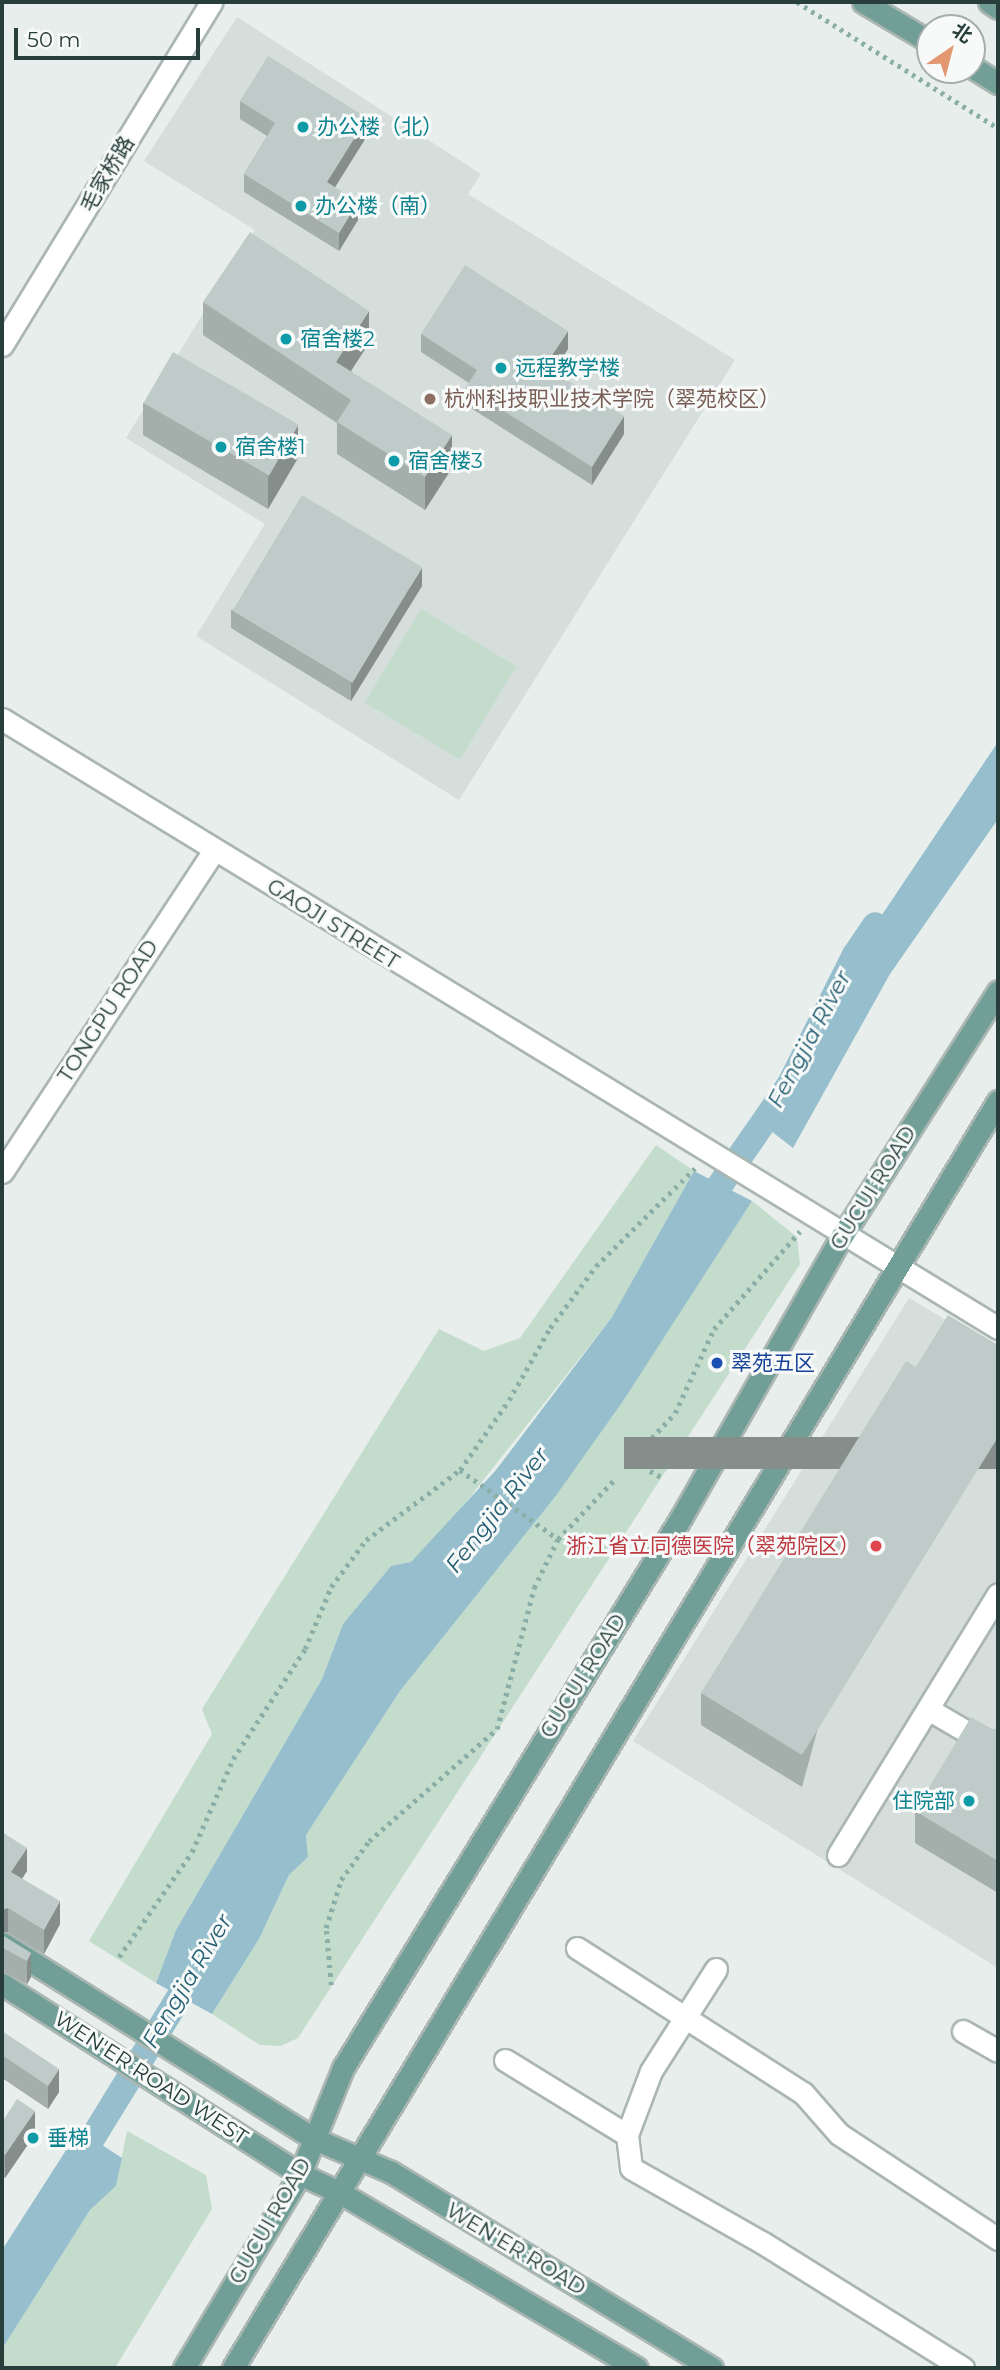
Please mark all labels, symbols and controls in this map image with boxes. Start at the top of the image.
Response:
scale bar [18,14,203,58]
north arrow [916,14,986,84]
text: 北 [948,18,977,48]
text: 50 m [27,27,81,52]
place label: 办公楼（北） [317,114,443,140]
marker: 办公楼（北） [295,119,311,135]
street label: 毛家桥路 [75,132,139,216]
place label: 办公楼（南） [315,193,441,219]
marker: 办公楼（南） [293,198,309,214]
place label: 宿舍楼2 [300,326,375,352]
marker: 宿舍楼2 [278,331,294,347]
place label: 远程教学楼 [515,355,620,381]
marker: 远程教学楼 [493,360,509,376]
place label: 杭州科技职业技术学院（翠苑校区） [444,386,780,412]
marker: 杭州科技职业技术学院（翠苑校区） [422,391,438,407]
place label: 宿舍楼1 [235,434,306,460]
marker: 宿舍楼1 [213,439,229,455]
place label: 宿舍楼3 [408,448,483,474]
marker: 宿舍楼3 [386,453,402,469]
street label: GAOJI STREET [262,873,404,975]
street label: TONGPU ROAD [53,935,163,1087]
water label: Fengjia River [761,966,857,1112]
street label: GUCUI ROAD [825,1121,921,1255]
place label: 翠苑五区 [731,1350,815,1376]
marker: 翠苑五区 [709,1355,725,1371]
water label: Fengjia River [439,1442,555,1578]
place label: 浙江省立同德医院（翠苑院区） [566,1533,860,1559]
marker: 浙江省立同德医院（翠苑院区） [866,1536,886,1556]
street label: GUCUI ROAD [535,1609,631,1743]
place label: 住院部 [892,1788,955,1814]
marker: 住院部 [961,1793,977,1809]
water label: Fengjia River [136,1909,238,2053]
street label: WEN'ER ROAD WEST [50,2006,252,2150]
place label: 垂梯 [47,2125,89,2151]
marker: 垂梯 [25,2130,41,2146]
street label: GUCUI ROAD [224,2154,316,2288]
street label: WEN'ER ROAD [442,2197,590,2301]

